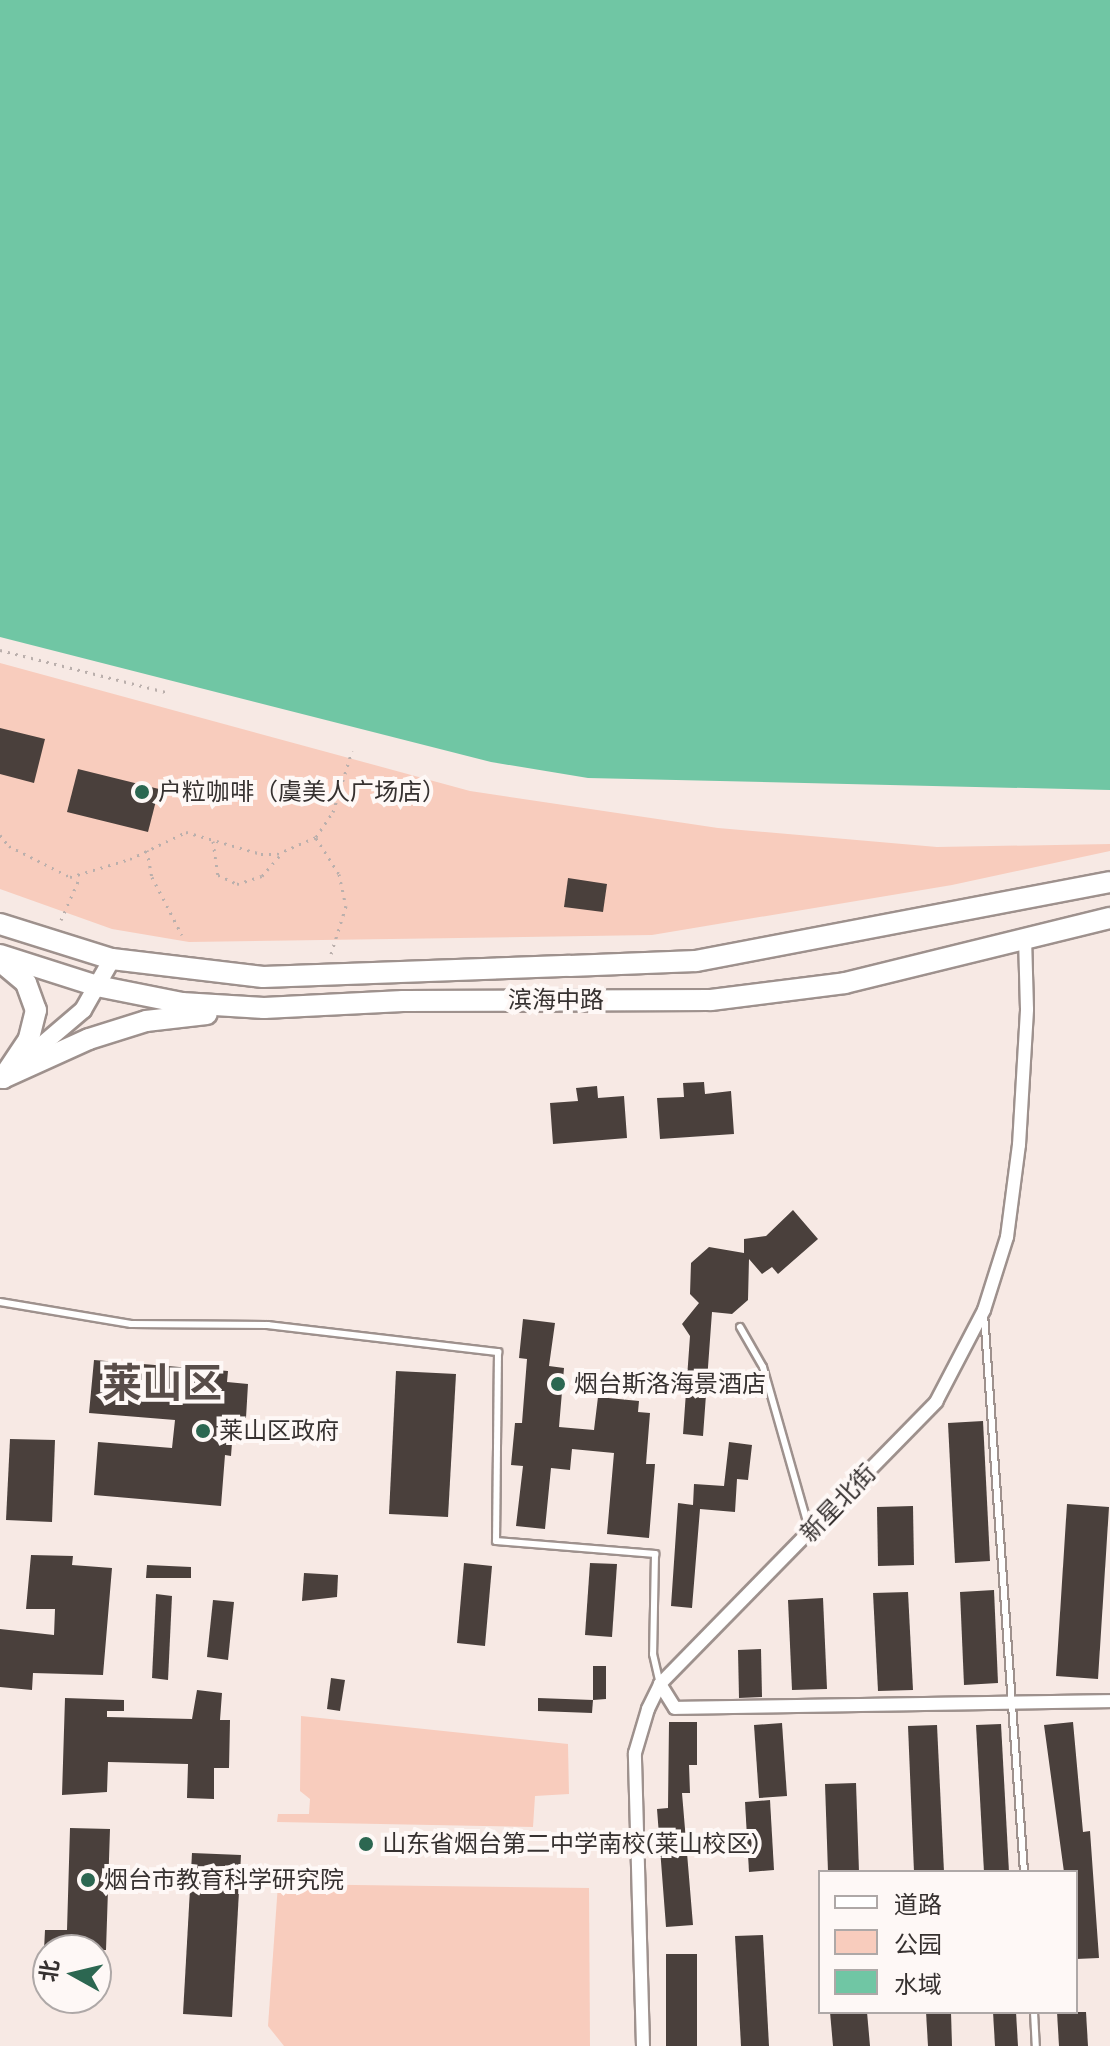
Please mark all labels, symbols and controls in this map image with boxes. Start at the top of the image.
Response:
place label: 户粒咖啡（虞美人广场店） [158,778,446,806]
marker: 户粒咖啡（虞美人广场店） [133,783,151,801]
street label: 滨海中路 [508,986,604,1014]
district label: 莱山区 [102,1359,222,1407]
place label: 烟台斯洛海景酒店 [574,1370,766,1398]
marker: 烟台斯洛海景酒店 [549,1375,567,1393]
place label: 莱山区政府 [219,1417,339,1445]
marker: 莱山区政府 [194,1422,212,1440]
street label: 新星北街 [794,1458,882,1548]
place label: 山东省烟台第二中学南校(莱山校区) [382,1830,759,1858]
marker: 山东省烟台第二中学南校(莱山校区) [357,1835,375,1853]
place label: 烟台市教育科学研究院 [104,1866,344,1894]
legend [818,1870,1078,2014]
marker: 烟台市教育科学研究院 [79,1871,97,1889]
text: 道路 [894,1890,942,1919]
text: 公园 [894,1930,942,1959]
north arrow [32,1934,112,2014]
text: 北 [35,1958,65,1984]
text: 水域 [894,1970,942,1999]

